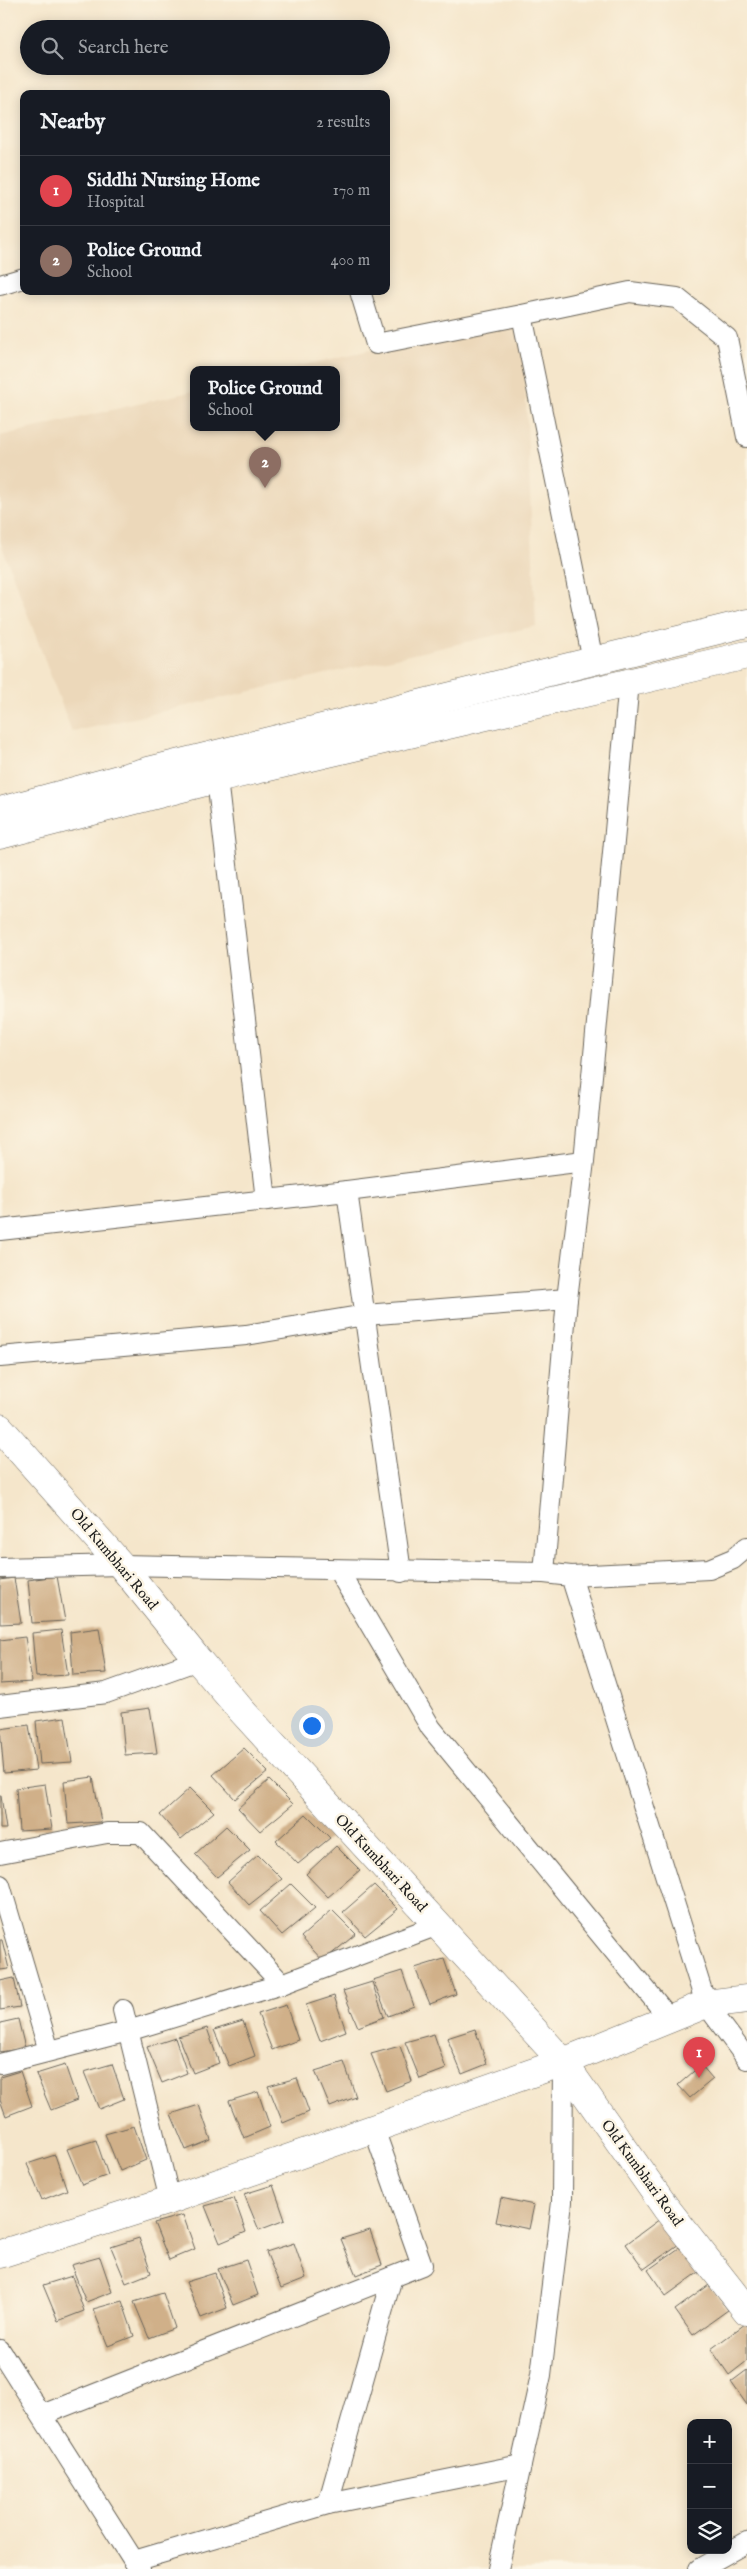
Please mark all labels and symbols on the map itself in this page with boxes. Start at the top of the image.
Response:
pin: 2 [249,447,281,488]
street label: Old Kumbhari Road [66,1504,163,1614]
your location [299,1713,325,1739]
street label: Old Kumbhari Road [331,1810,432,1917]
pin: 1 [683,2037,715,2078]
street label: Old Kumbhari Road [597,2116,688,2231]

